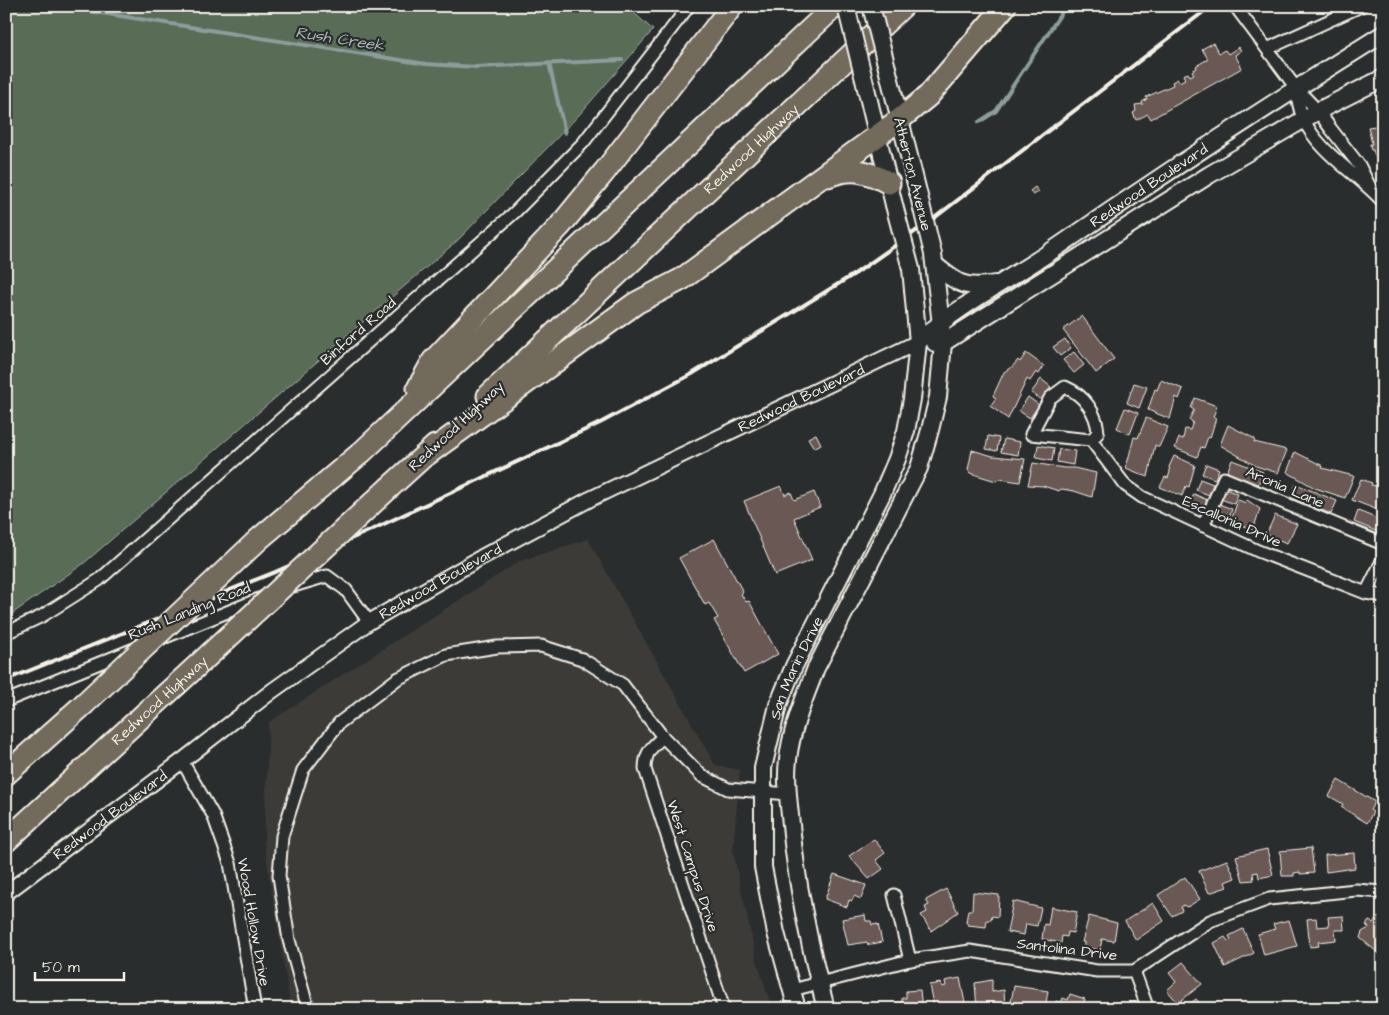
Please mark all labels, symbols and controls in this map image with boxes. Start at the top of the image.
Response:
water label: Rush Creek [294,21,387,57]
street label: Redwood Highway [699,99,804,199]
street label: Atherton Avenue [888,115,937,233]
street label: Redwood Boulevard [1086,139,1212,233]
street label: Binford Road [316,292,401,370]
street label: Redwood Boulevard [735,359,868,438]
street label: Redwood Highway [404,376,509,477]
street label: Aronia Lane [1242,462,1327,513]
street label: Escallonia Drive [1179,490,1285,553]
street label: Redwood Boulevard [375,538,506,625]
street label: Rush Landing Road [125,577,254,647]
street label: San Marin Drive [765,613,829,722]
street label: Redwood Highway [107,651,213,750]
street label: Redwood Boulevard [49,765,172,865]
street label: West Campus Drive [661,798,724,935]
street label: Wood Hollow Drive [232,856,275,988]
street label: Santolina Drive [1015,933,1118,966]
scale bar [35,950,124,982]
text: 50 m [42,957,80,978]

